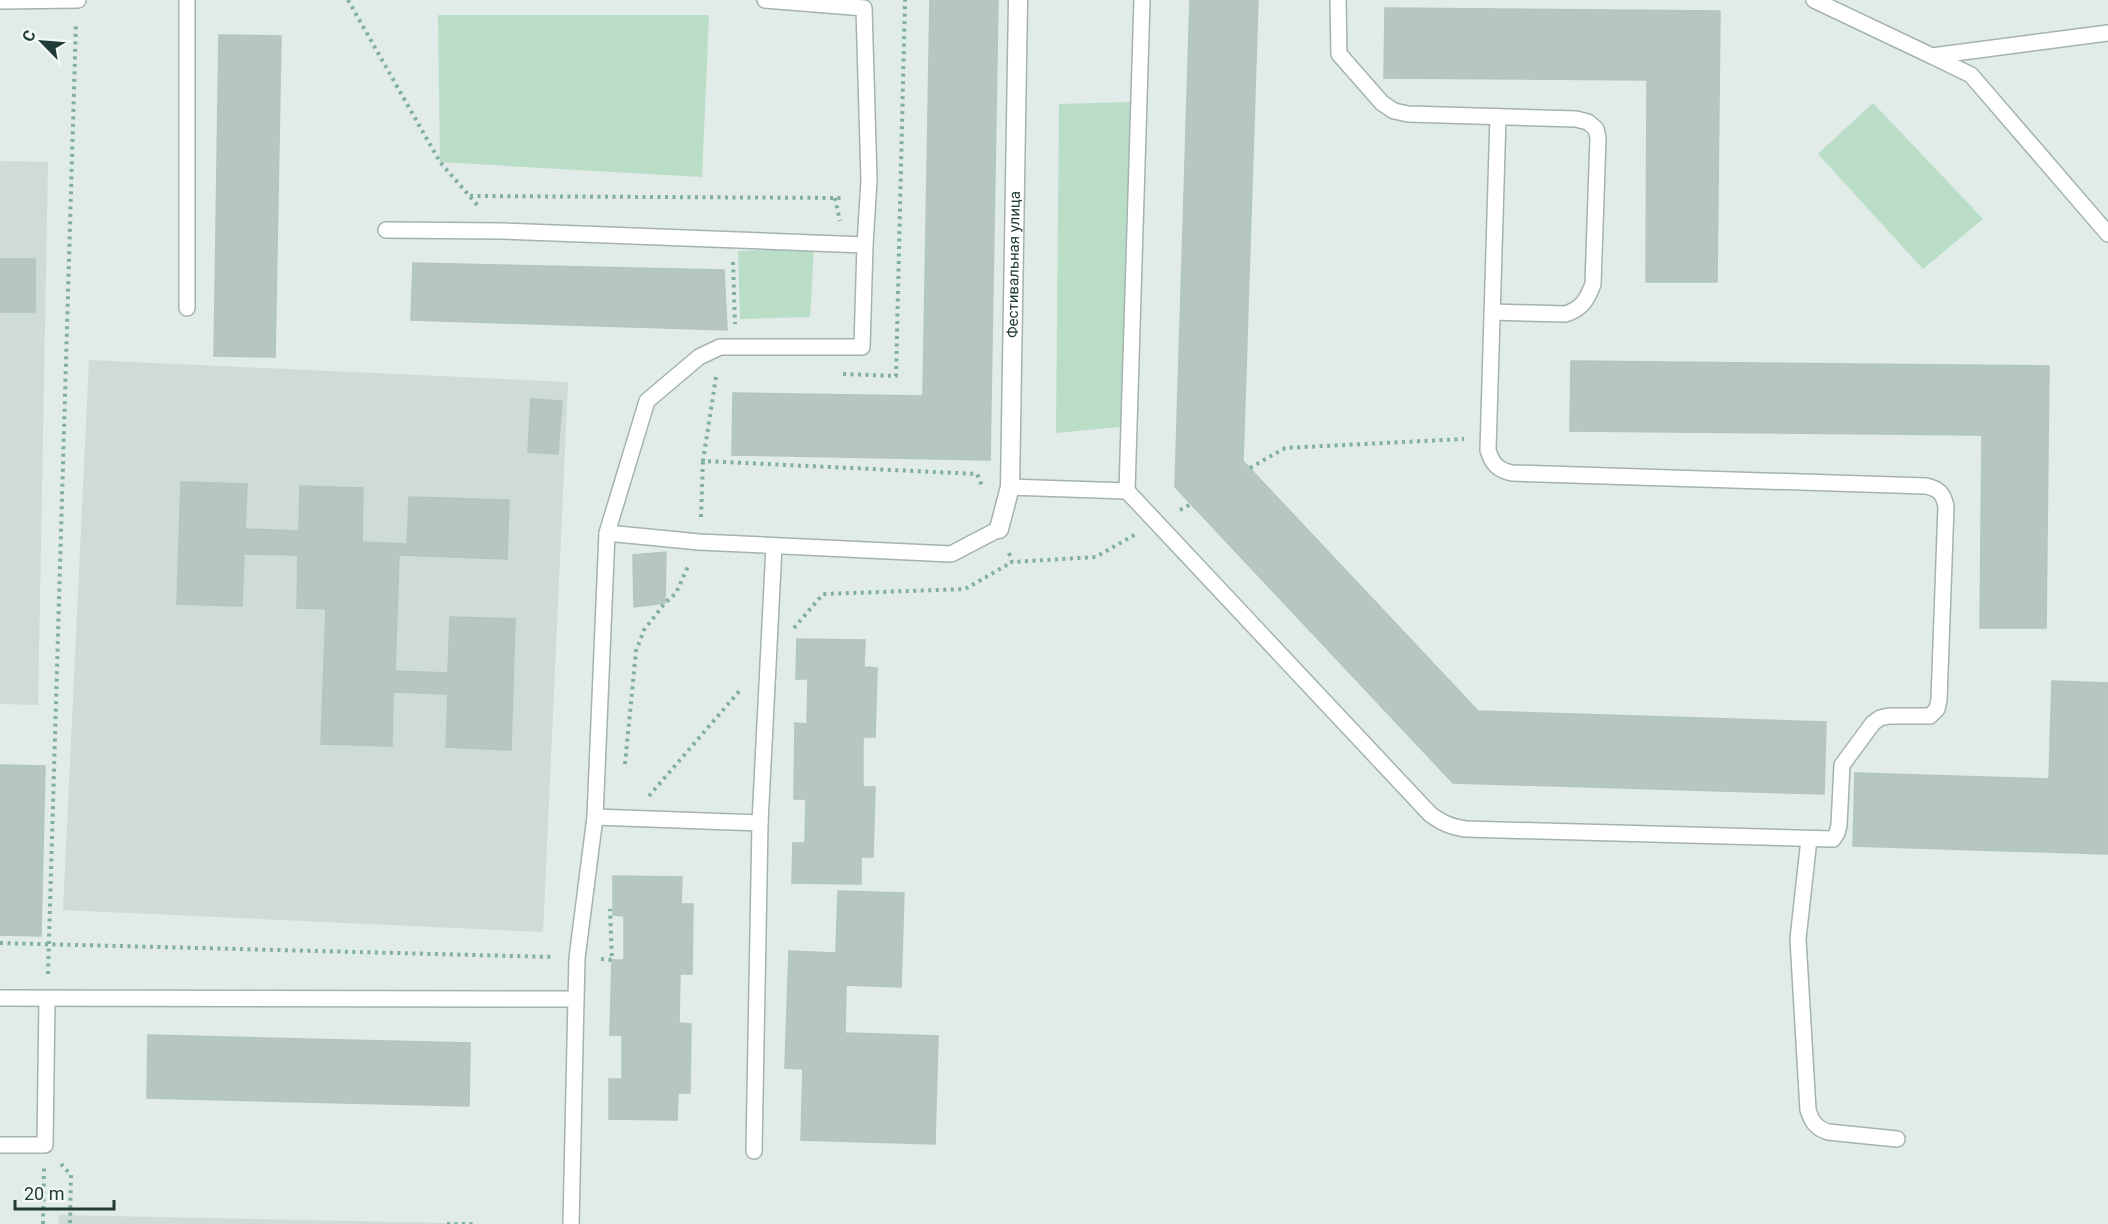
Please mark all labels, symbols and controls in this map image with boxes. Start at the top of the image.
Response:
north arrow [12,12,72,72]
text: С [18,27,40,45]
street label: Фестивальная улица [1003,191,1024,338]
scale bar [15,1173,114,1211]
text: 20 m [24,1183,64,1204]

